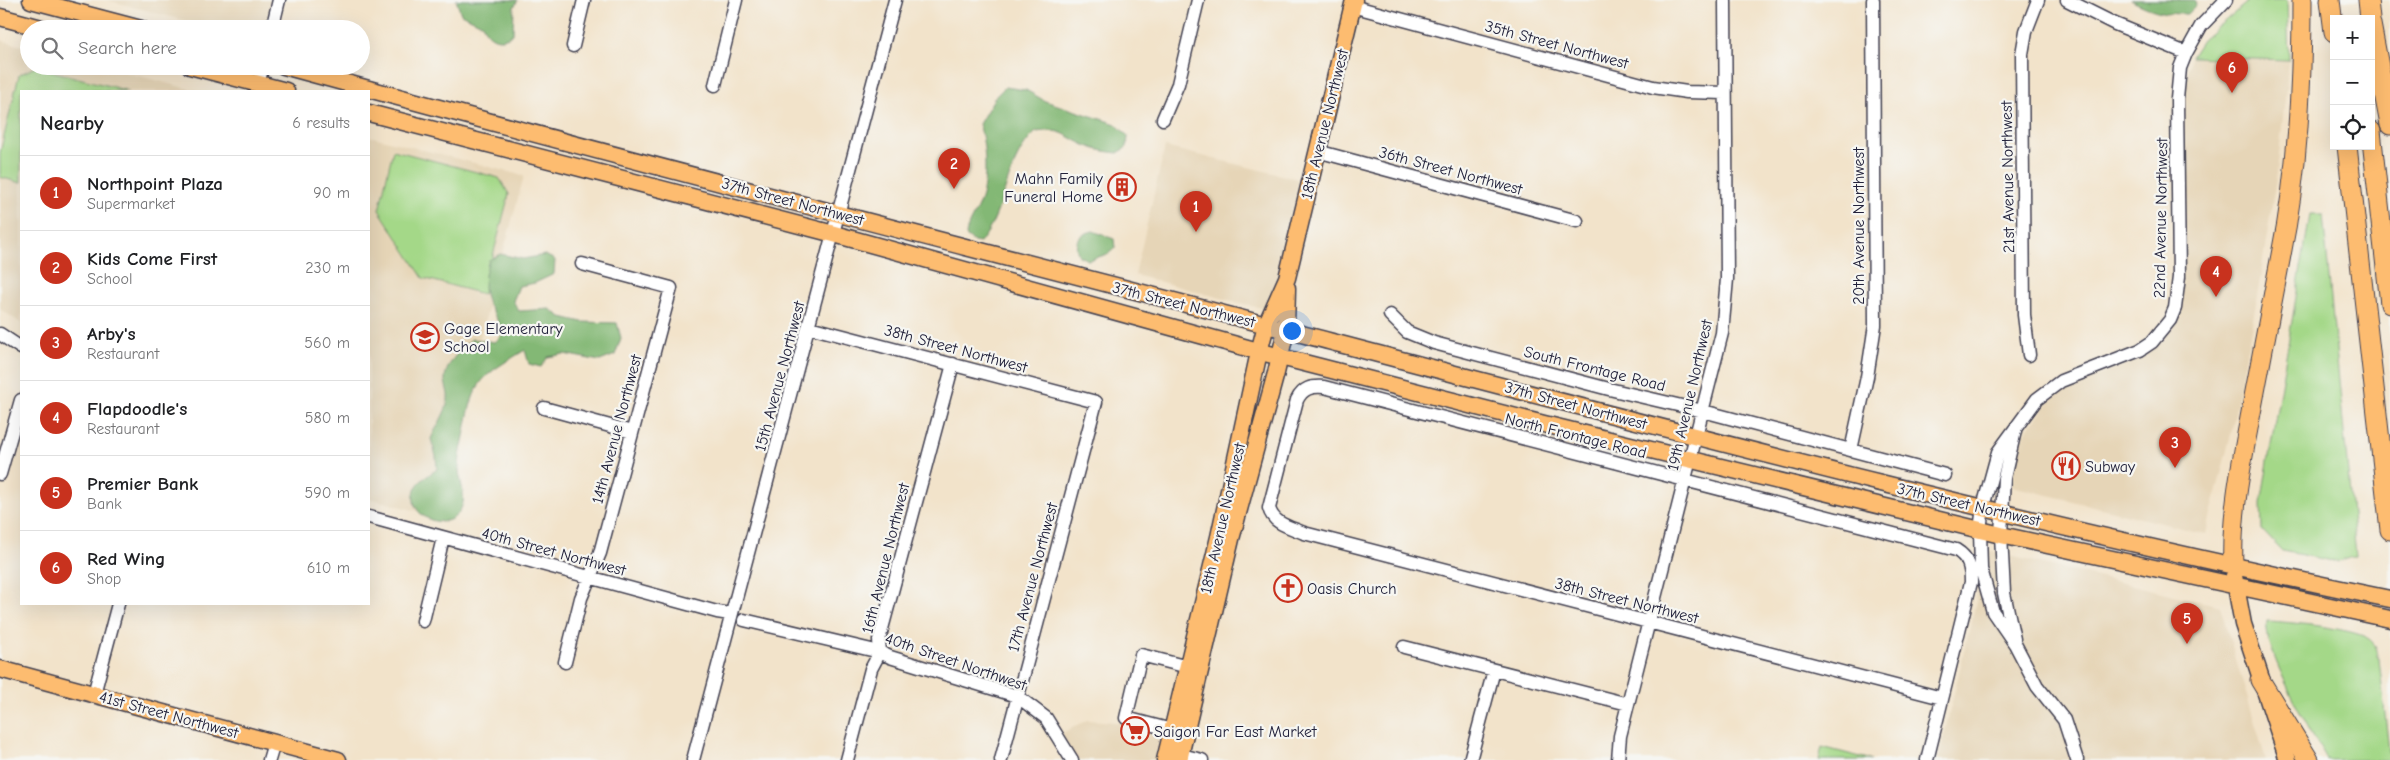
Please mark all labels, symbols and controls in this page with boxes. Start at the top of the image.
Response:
map controls [2330,15,2375,150]
button: + [2330,15,2375,60]
street label: 35th Street Northwest [1483,17,1631,73]
search box [20,20,370,75]
icon: search [38,34,66,62]
text: Search here [78,37,177,59]
street label: 18th Avenue Northwest [1298,47,1352,201]
pin: 6 [2216,52,2248,93]
button: − [2330,60,2375,105]
street label: 21st Avenue Northwest [1998,100,2018,253]
button: locate [2330,105,2375,150]
text: Nearby [40,111,104,135]
text: 6 results [292,114,350,132]
street label: 22nd Avenue Northwest [2151,137,2171,298]
street label: 36th Street Northwest [1377,143,1525,199]
street label: 20th Avenue Northwest [1850,147,1868,305]
pin: 2 [938,148,970,189]
place label: Mahn Family Funeral Home [1004,170,1104,206]
building icon: Mahn Family Funeral Home [1107,172,1137,202]
text: Northpoint Plaza [87,173,223,195]
street label: 37th Street Northwest [720,174,866,230]
text: 1 [53,184,59,202]
text: 90 m [313,184,350,202]
pin: 1 [1180,191,1212,232]
text: Supermarket [87,195,175,213]
text: Kids Come First [87,248,217,270]
pin: 4 [2200,256,2232,297]
text: 2 [52,259,60,277]
text: 230 m [305,259,350,277]
text: School [87,270,133,288]
street label: 37th Street Northwest [1110,279,1257,332]
street label: 15th Avenue Northwest [751,299,809,453]
your location [1279,318,1305,344]
street label: 19th Avenue Northwest [1664,318,1716,472]
place label: Gage Elementary School [444,320,564,356]
street label: 38th Street Northwest [882,321,1030,377]
school or university icon: Gage Elementary School [410,322,440,352]
text: Arby's [87,323,136,345]
text: 3 [52,334,60,352]
text: 560 m [304,334,350,352]
street label: South Frontage Road [1522,343,1667,395]
text: Restaurant [87,345,159,363]
street label: 14th Avenue Northwest [588,352,646,506]
street label: 37th Street Northwest [1503,378,1649,434]
text: Flapdoodle's [87,398,187,420]
text: 4 [52,409,60,427]
text: 580 m [305,409,350,427]
street label: North Frontage Road [1503,410,1648,462]
text: Restaurant [87,420,159,438]
pin: 3 [2159,427,2191,468]
street label: 18th Avenue Northwest [1197,441,1249,595]
restaurant icon: Subway [2051,451,2081,481]
place label: Subway [2085,458,2136,476]
text: Premier Bank [87,473,198,495]
street label: 37th Street Northwest [1895,480,2043,530]
street label: 16th Avenue Northwest [859,481,914,635]
text: 5 [52,484,60,502]
text: 590 m [305,484,350,502]
text: Bank [87,495,122,513]
street label: 17th Avenue Northwest [1004,500,1062,654]
street label: 40th Street Northwest [480,524,628,580]
text: Red Wing [87,548,166,570]
text: 6 [52,559,60,577]
text: 610 m [307,559,350,577]
text: Shop [87,570,121,588]
church icon: Oasis Church [1273,573,1303,603]
street label: 38th Street Northwest [1553,574,1701,628]
place label: Oasis Church [1307,580,1397,598]
pin: 5 [2171,603,2203,644]
street label: 40th Street Northwest [883,629,1029,695]
street label: 41st Street Northwest [97,688,241,742]
supermarket icon: Saigon Far East Market [1120,716,1150,746]
place label: Saigon Far East Market [1154,723,1317,741]

